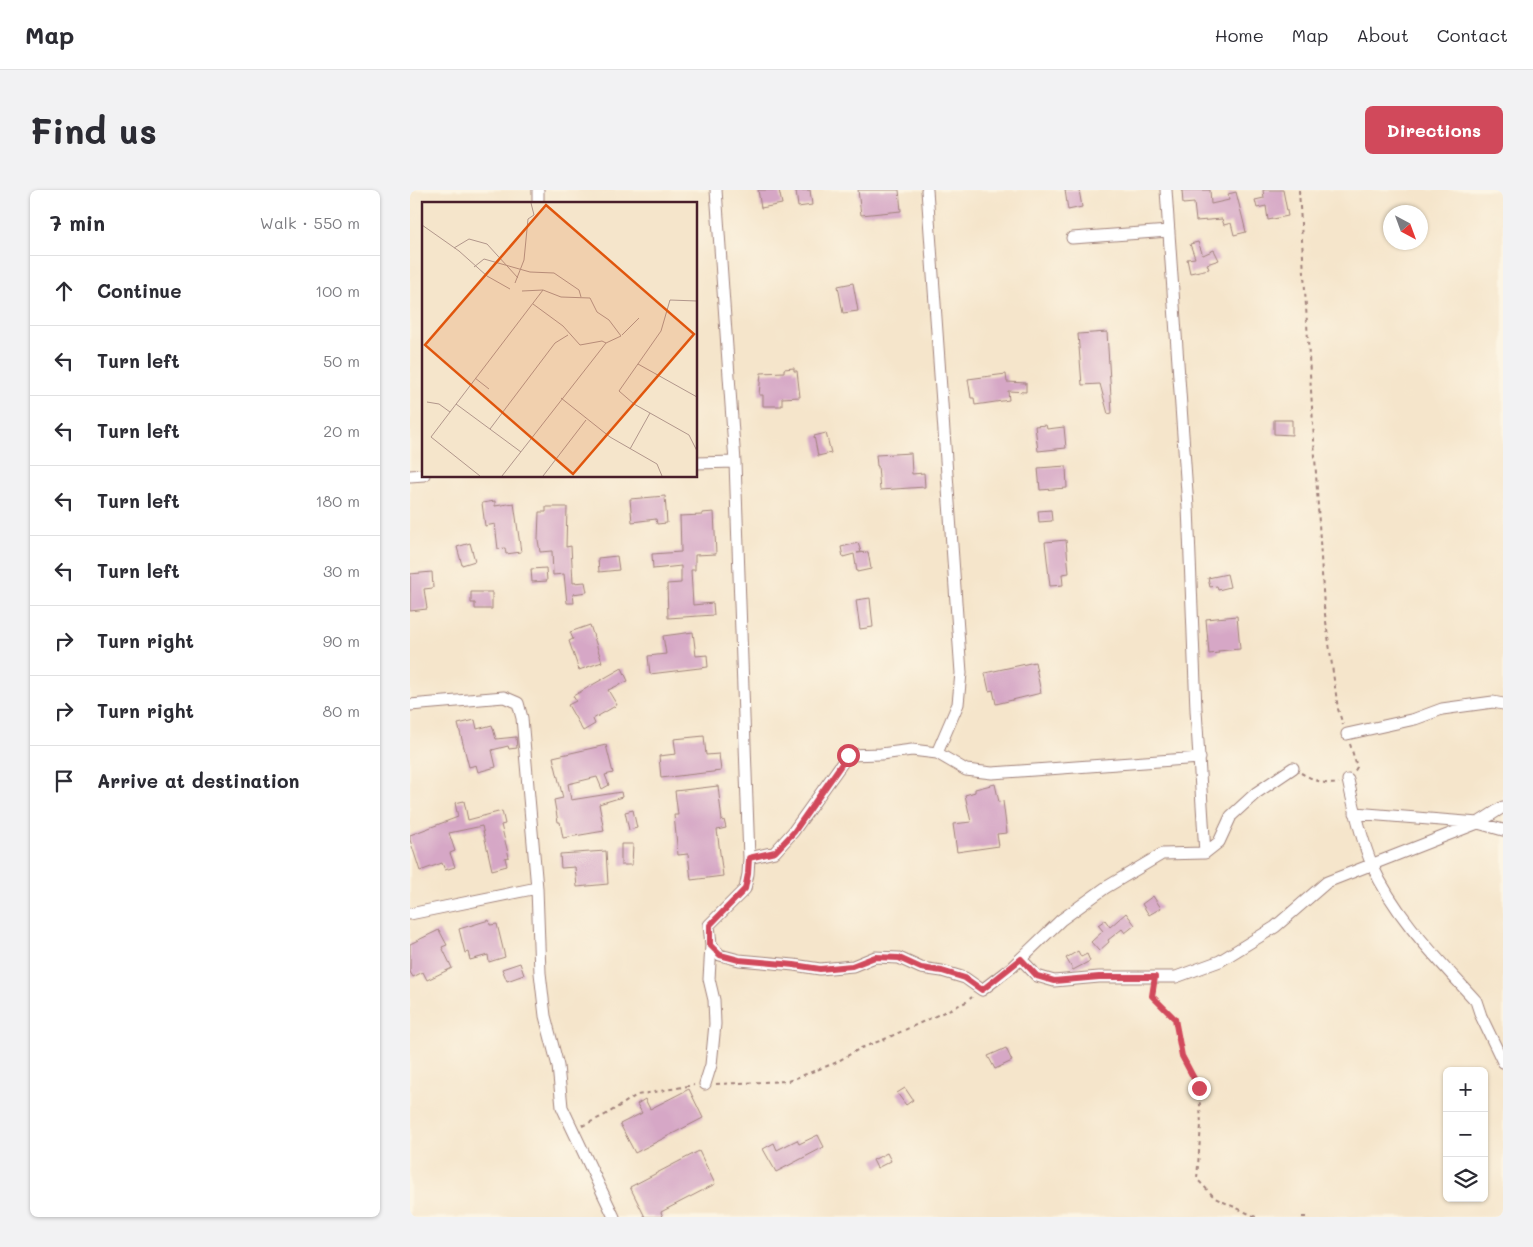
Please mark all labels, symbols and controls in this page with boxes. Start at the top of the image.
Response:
text: Map [25,19,74,50]
text: Home [1215,23,1264,47]
text: Map [1292,23,1328,47]
text: About [1356,23,1409,47]
text: Contact [1437,23,1508,47]
button: Directions [1365,106,1503,154]
text: Find us [30,107,157,153]
inset map [422,202,698,478]
north arrow [1383,205,1428,250]
text: 7 min [50,209,105,236]
text: Walk · 550 m [260,212,360,233]
icon: ahead [50,277,78,305]
text: Continue [97,278,182,303]
text: 100 m [315,280,360,301]
icon: left [50,347,78,375]
text: Turn left [97,348,180,373]
text: 50 m [323,350,360,371]
icon: left [50,417,78,445]
text: Turn left [97,418,180,443]
text: 20 m [323,420,360,441]
icon: left [50,487,78,515]
text: Turn left [97,488,180,513]
text: 180 m [315,490,360,511]
icon: left [50,557,78,585]
text: Turn left [97,558,180,583]
text: 30 m [323,560,360,581]
icon: right [50,627,78,655]
text: Turn right [97,628,194,653]
text: 90 m [323,630,360,651]
icon: right [50,697,78,725]
text: Turn right [97,698,194,723]
text: 80 m [323,700,360,721]
route start [837,744,860,767]
icon: arrive [50,767,78,795]
text: Arrive at destination [97,768,300,793]
map controls [1443,1067,1488,1202]
button: + [1443,1067,1488,1112]
route end [1188,1077,1211,1100]
button: − [1443,1112,1488,1157]
button: layers [1443,1157,1488,1202]

